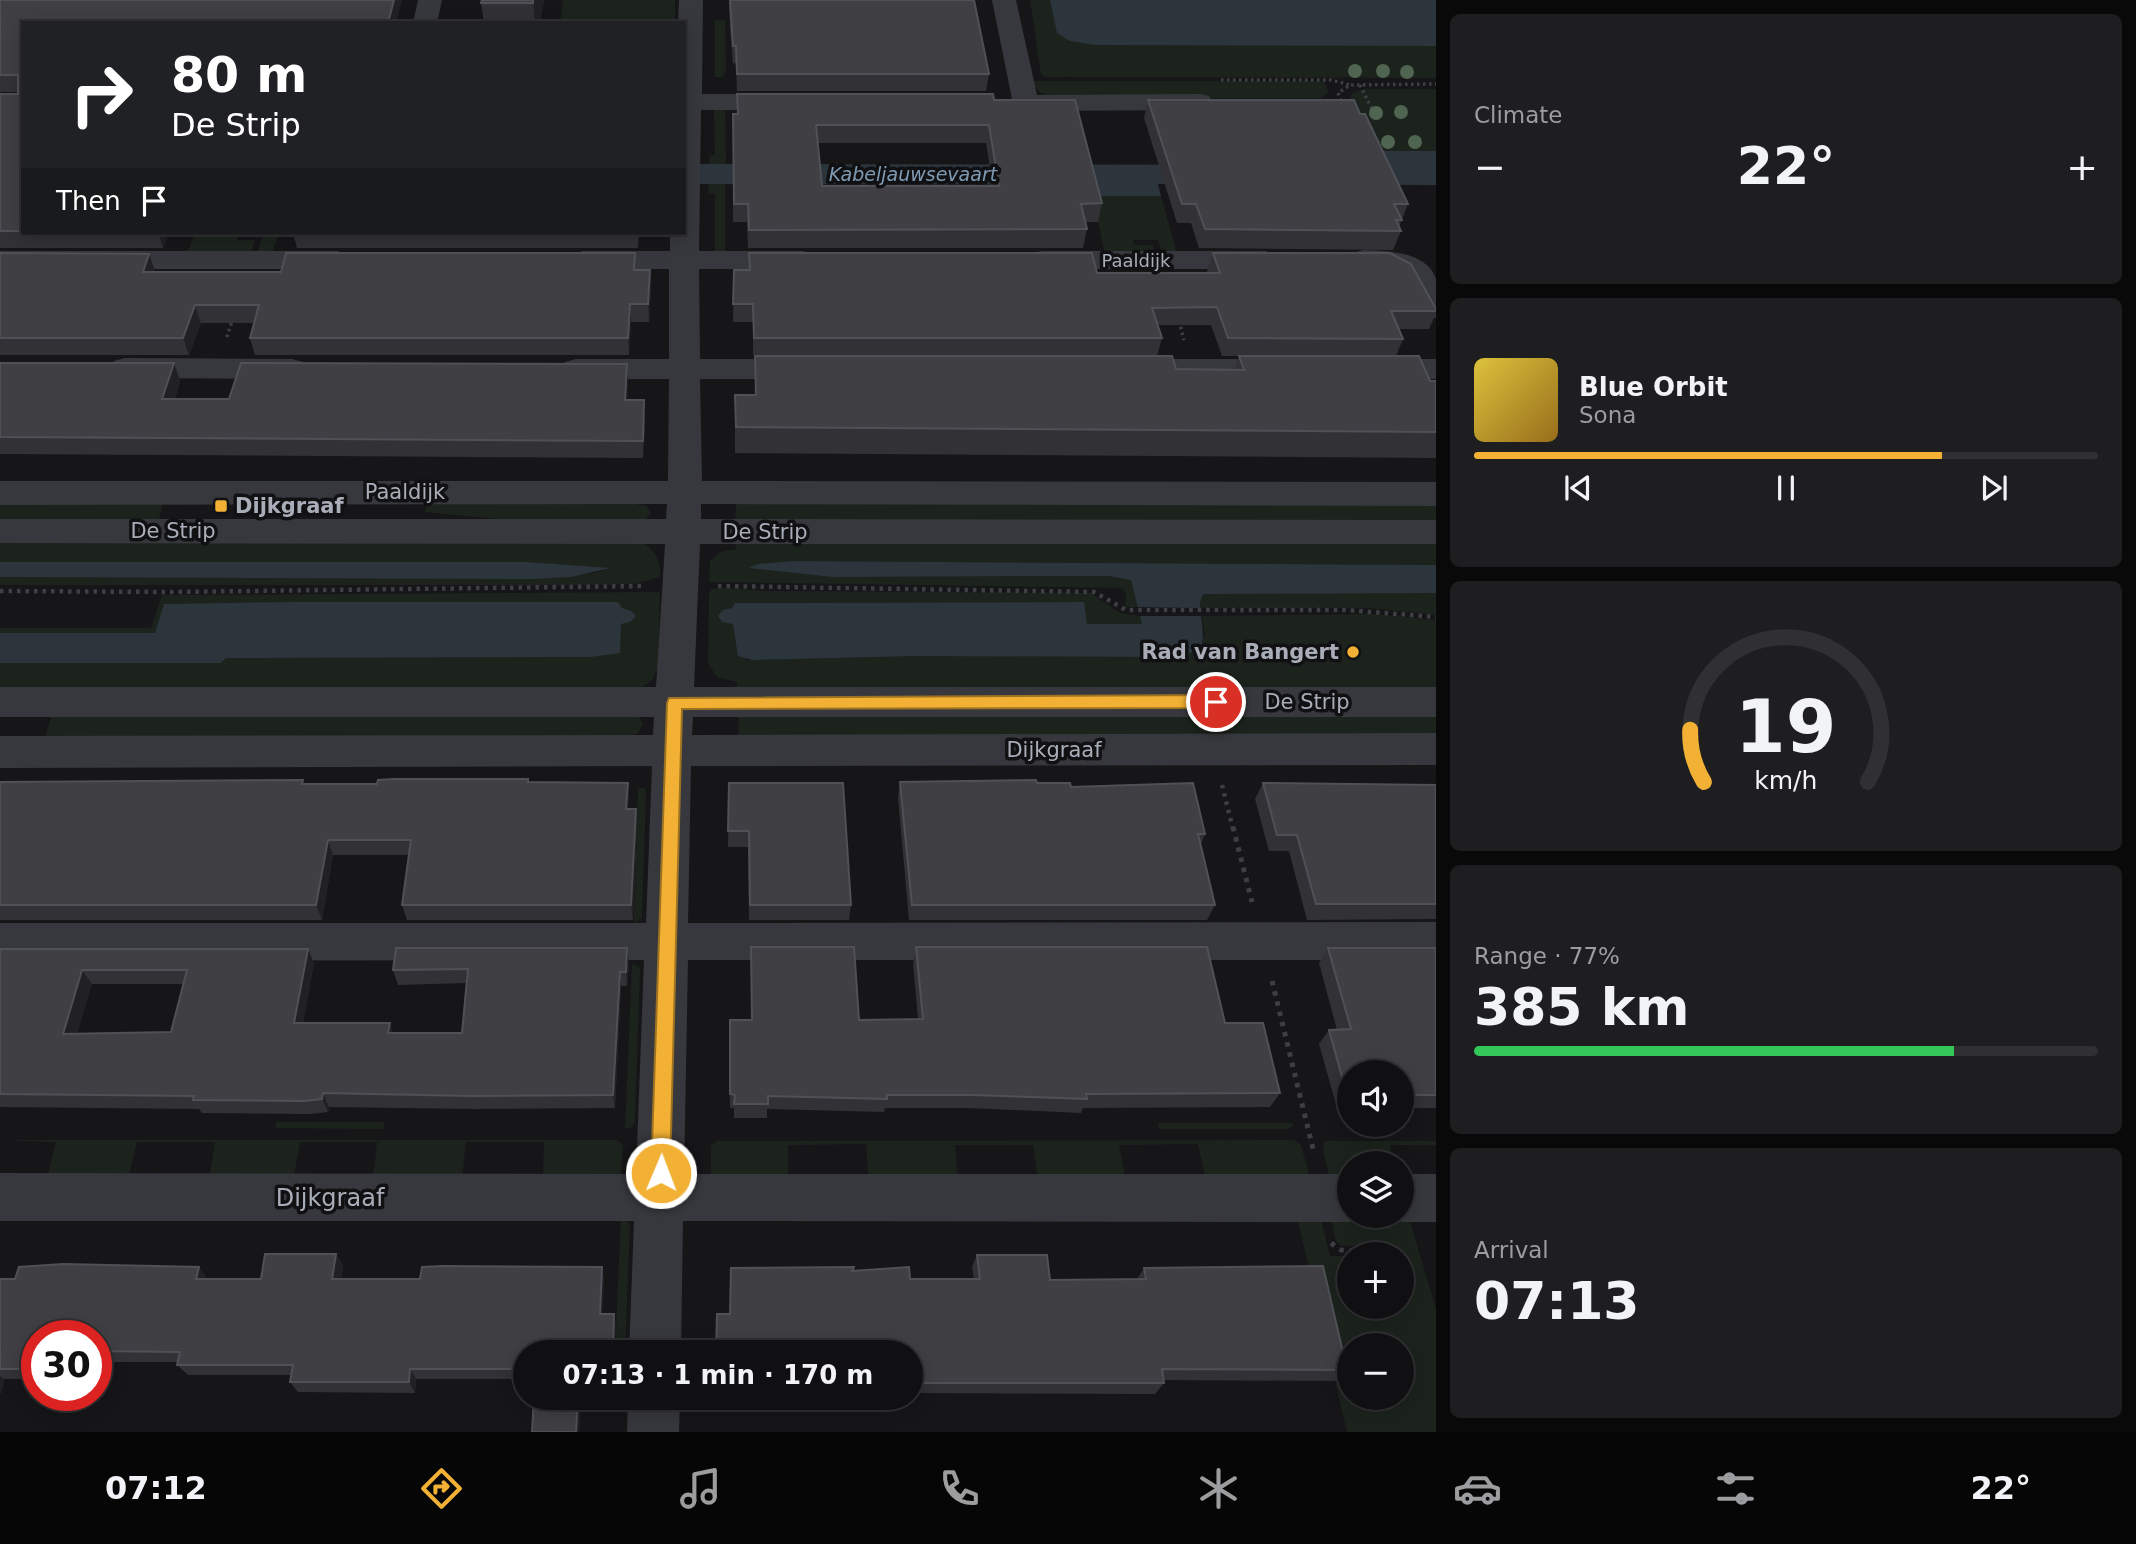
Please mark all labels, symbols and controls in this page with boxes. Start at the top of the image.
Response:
text: 80 m [171,47,307,104]
icon: right [56,49,147,140]
text: Climate [1474,102,1563,128]
text: De Strip [171,106,301,144]
text: 22° [1737,136,1835,196]
text: − [1474,145,1506,189]
text: + [2066,145,2098,189]
water label: Kabeljauwsevaart [829,163,999,185]
icon: arrive [135,182,173,220]
text: Then [56,186,121,216]
street label: Paaldijk [1102,250,1171,271]
text: Blue Orbit [1579,372,1728,402]
text: Sona [1579,402,1636,428]
icon: previous [1559,469,1597,507]
icon: pause [1767,469,1805,507]
icon: next [1975,469,2013,507]
street label: Paaldijk [365,480,446,504]
place label: Dijkgraaf [235,494,345,518]
marker: Dijkgraaf [213,498,229,514]
street label: De Strip [130,519,216,543]
street label: De Strip [722,520,808,544]
place label: Rad van Bangert [1141,640,1339,664]
marker: Rad van Bangert [1345,644,1361,660]
pin [1186,672,1246,732]
icon: arrive [1197,683,1235,721]
text: 19 [1735,684,1837,769]
street label: De Strip [1264,690,1350,714]
street label: Dijkgraaf [1006,738,1102,762]
text: km/h [1754,766,1818,795]
text: Range · 77% [1474,943,1620,969]
text: 385 km [1474,977,1689,1037]
map controls [1337,1060,1414,1410]
button: sound [1337,1060,1414,1137]
position arrow [624,1136,698,1210]
button: layers [1337,1151,1414,1228]
street label: Dijkgraaf [276,1184,385,1212]
text: Arrival [1474,1237,1549,1263]
button: + [1337,1242,1414,1319]
text: 07:13 [1474,1271,1640,1331]
speed limit sign: 30 [21,1320,112,1411]
button: − [1337,1333,1414,1410]
text: 07:13 · 1 min · 170 m [563,1360,873,1390]
icon: directions [417,1464,466,1513]
icon: music [676,1464,725,1513]
icon: phone [935,1464,984,1513]
icon: climate [1194,1464,1243,1513]
icon: car [1453,1464,1502,1513]
icon: filters [1711,1464,1760,1513]
text: 07:12 [105,1469,207,1507]
text: 22° [1970,1469,2031,1507]

